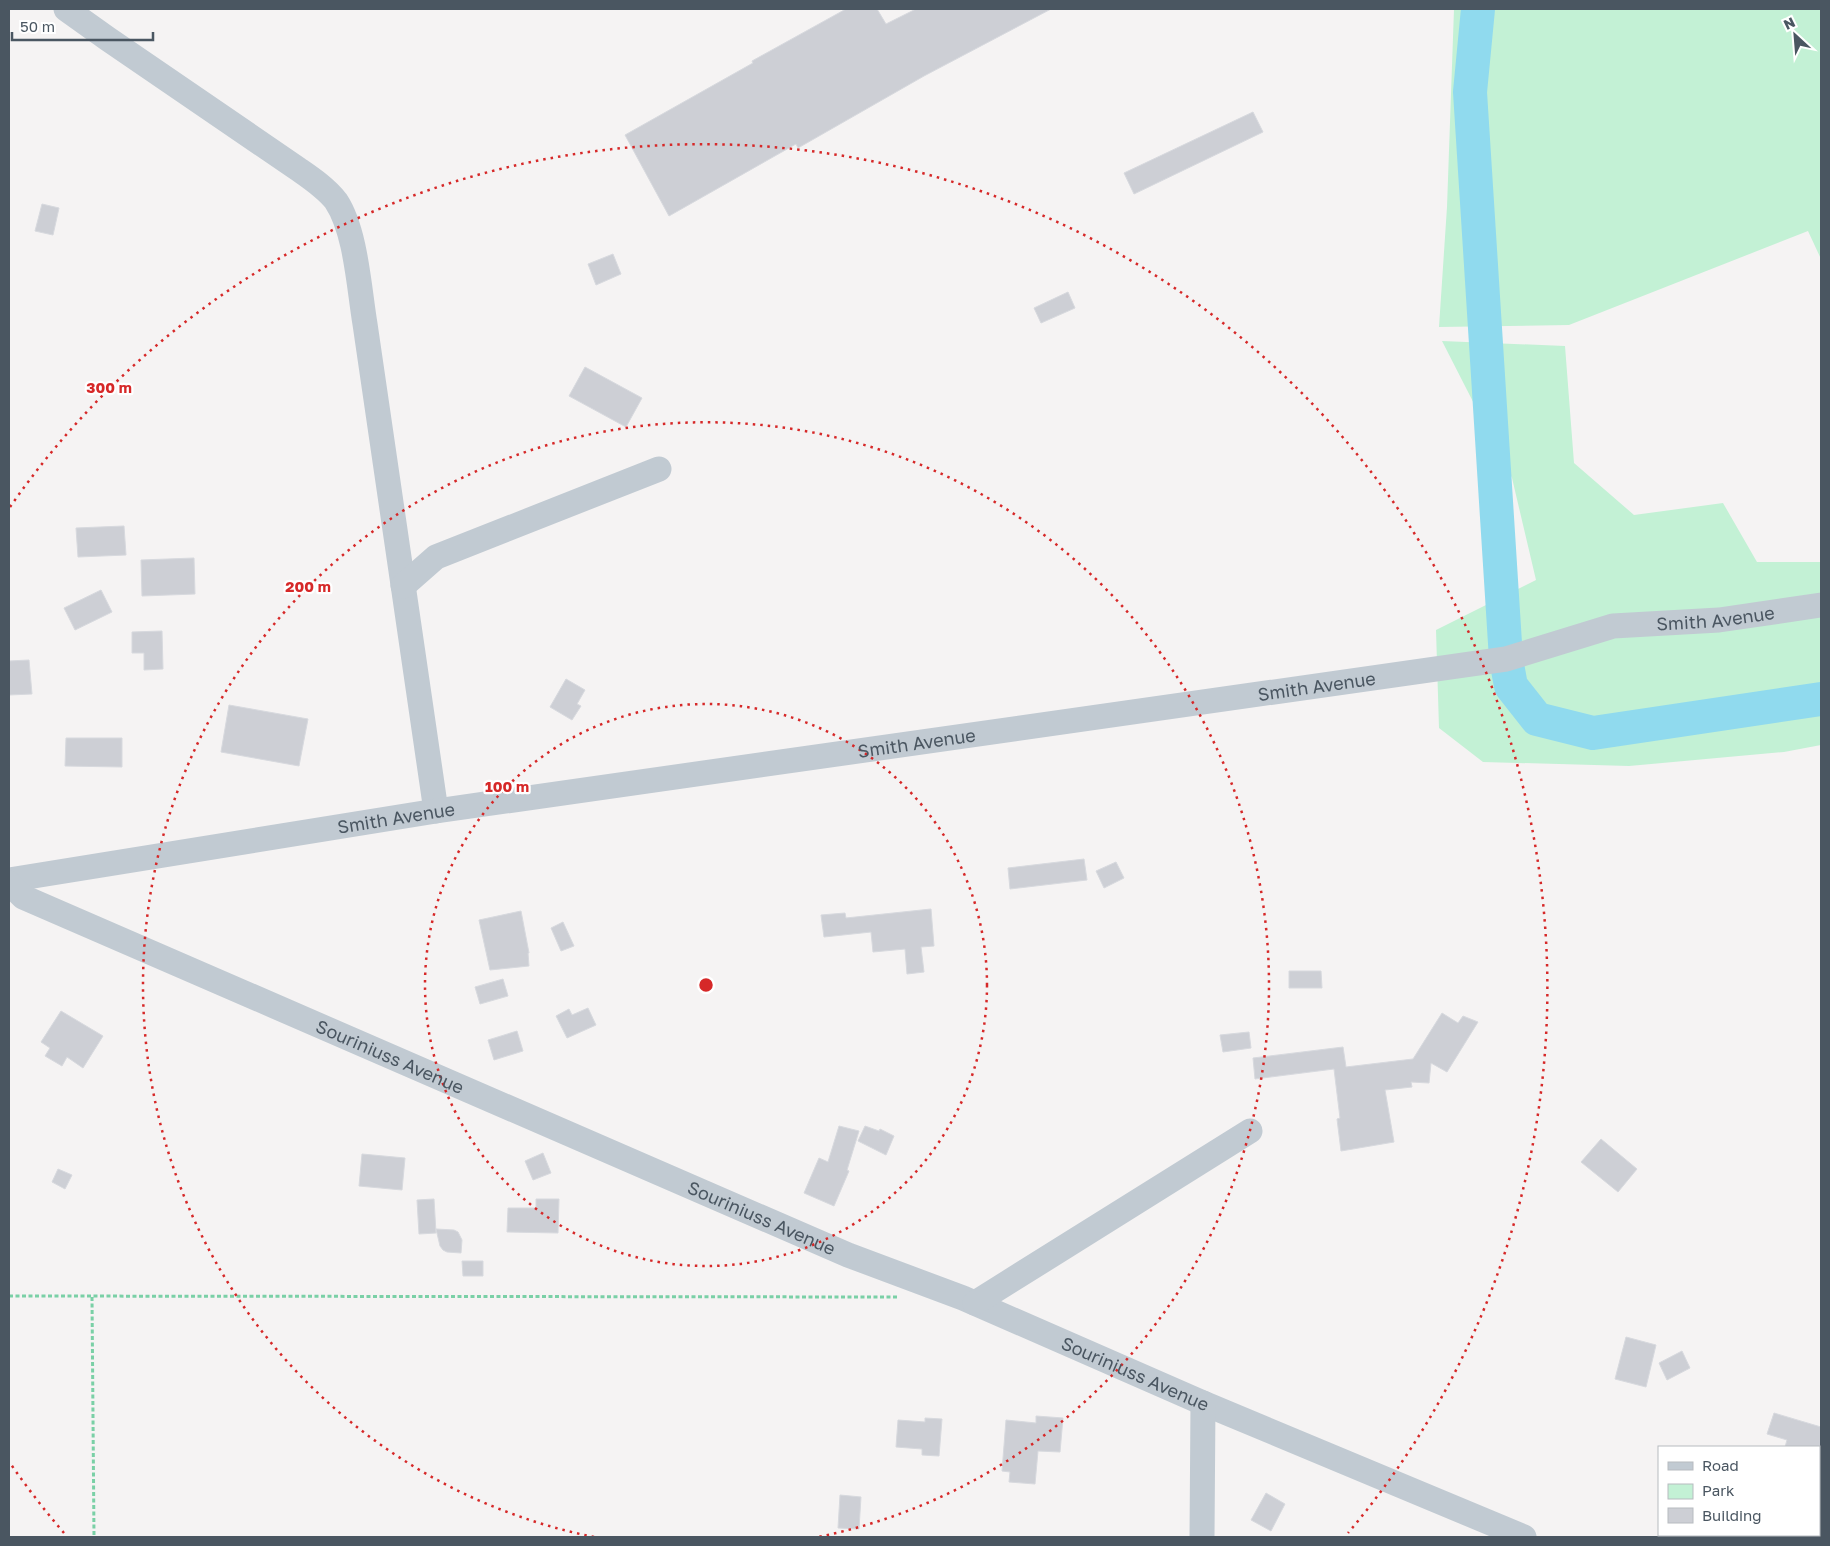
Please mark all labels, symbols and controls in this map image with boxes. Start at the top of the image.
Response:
scale bar [12,10,154,42]
north arrow [1770,10,1820,60]
text: N [1781,13,1798,33]
text: 50 m [20,17,55,35]
text: 300 m [86,378,132,396]
text: 200 m [285,577,331,595]
street label: Smith Avenue [1656,601,1776,635]
street label: Smith Avenue [1256,667,1377,705]
street label: Smith Avenue [856,723,977,762]
text: 100 m [485,777,529,795]
street label: Smith Avenue [336,797,456,838]
centre of rings [697,976,715,994]
street label: Souriniuss Avenue [313,1015,467,1098]
street label: Souriniuss Avenue [684,1176,839,1259]
street label: Souriniuss Avenue [1058,1331,1212,1415]
legend [1658,1446,1820,1536]
text: Road [1702,1456,1739,1474]
text: Park [1702,1481,1735,1499]
text: Building [1702,1506,1762,1524]

